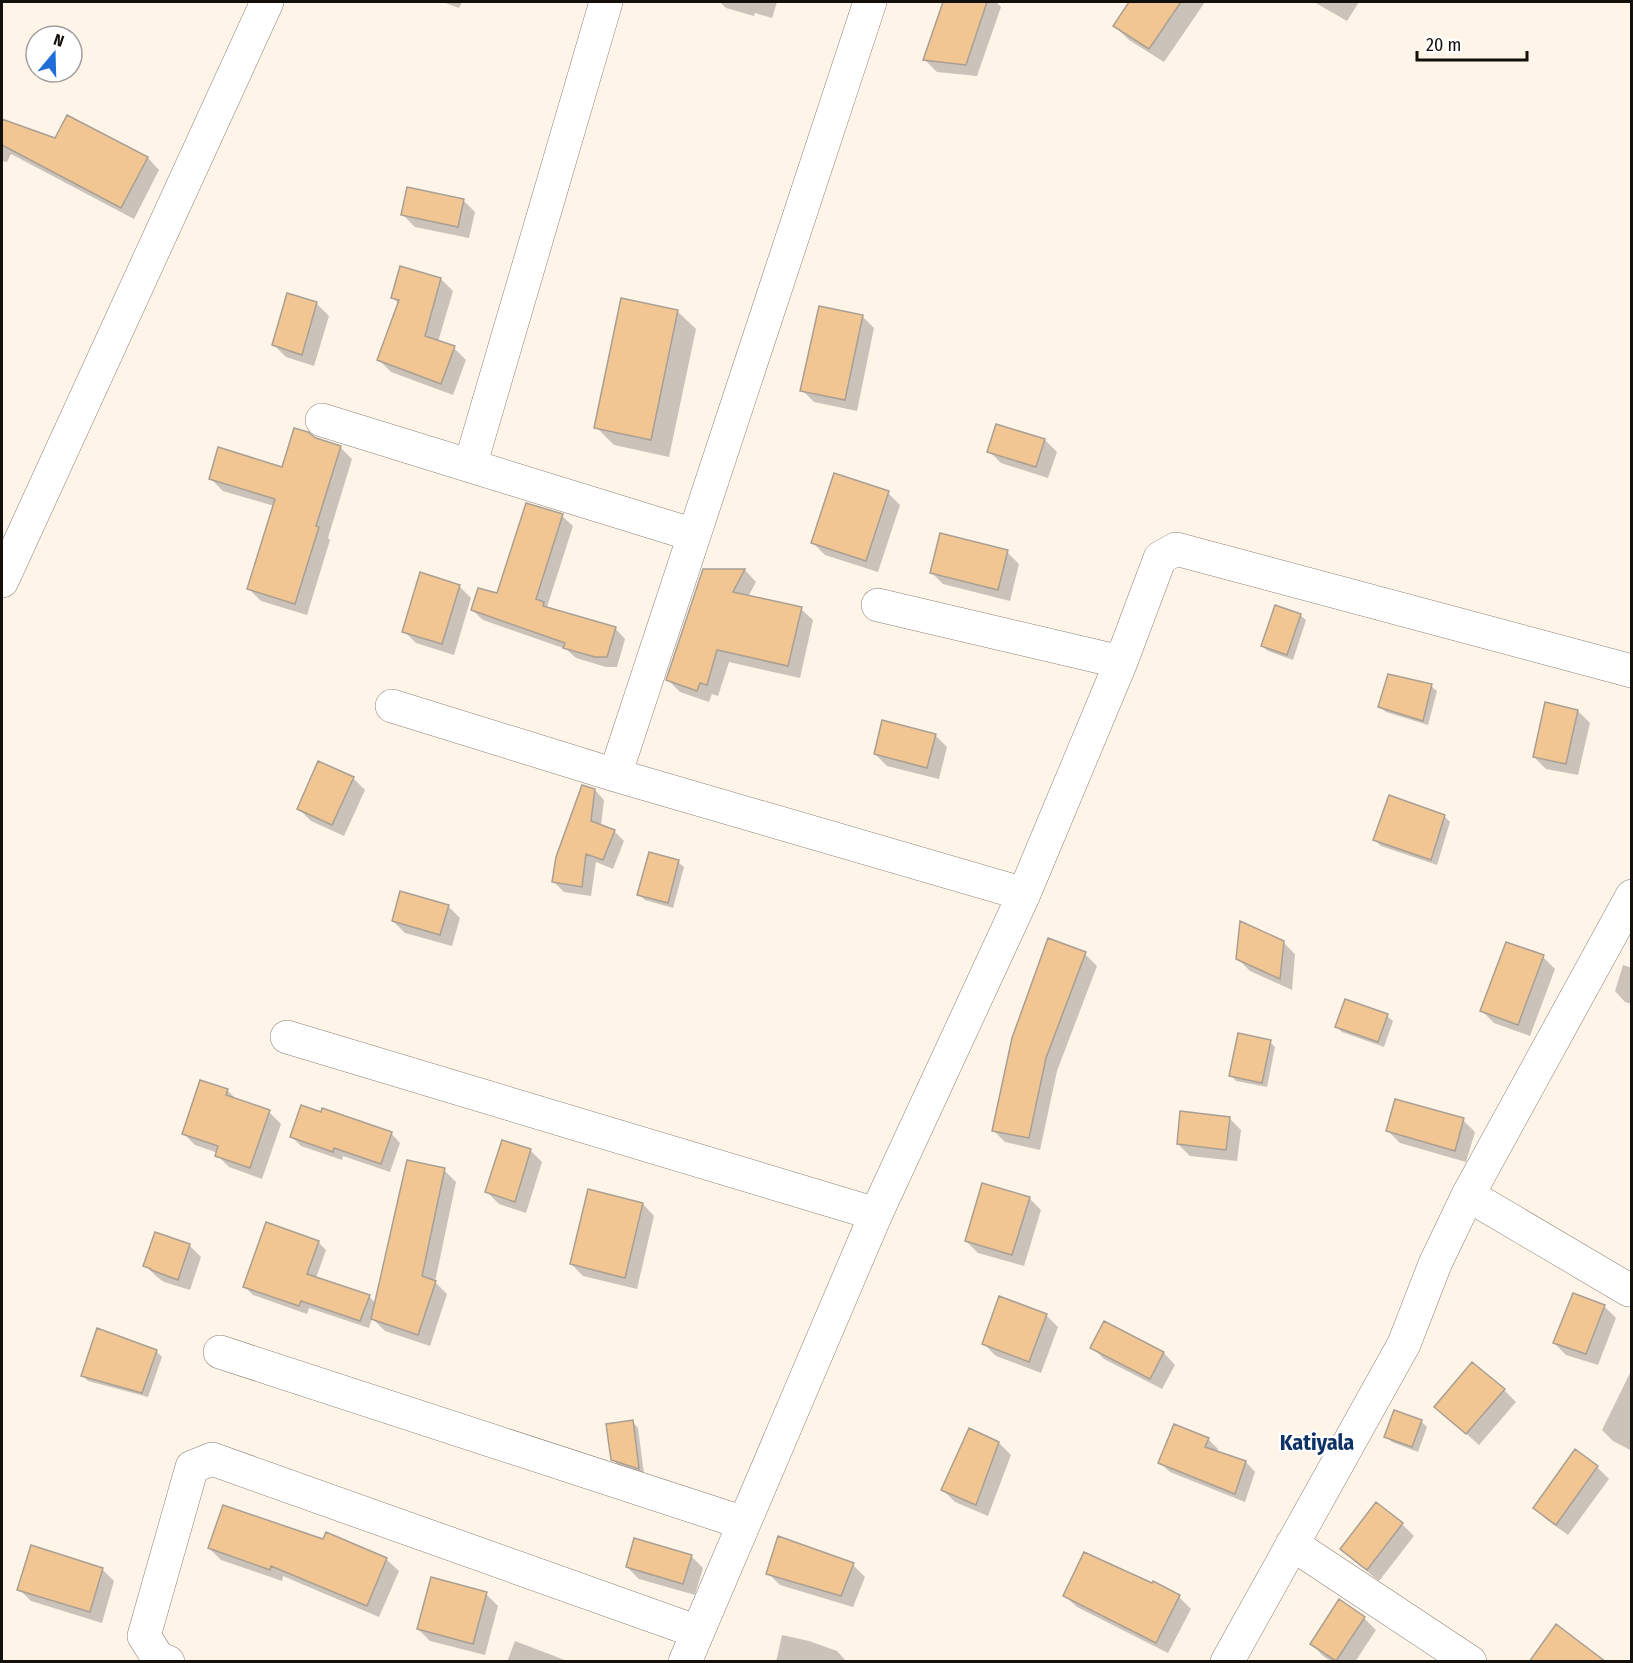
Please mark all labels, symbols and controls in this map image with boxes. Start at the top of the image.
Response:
north arrow [24,24,84,84]
scale bar [1417,24,1526,62]
text: N [51,30,66,51]
text: 20 m [1426,34,1461,56]
district label: Katiyala [1280,1429,1354,1456]

